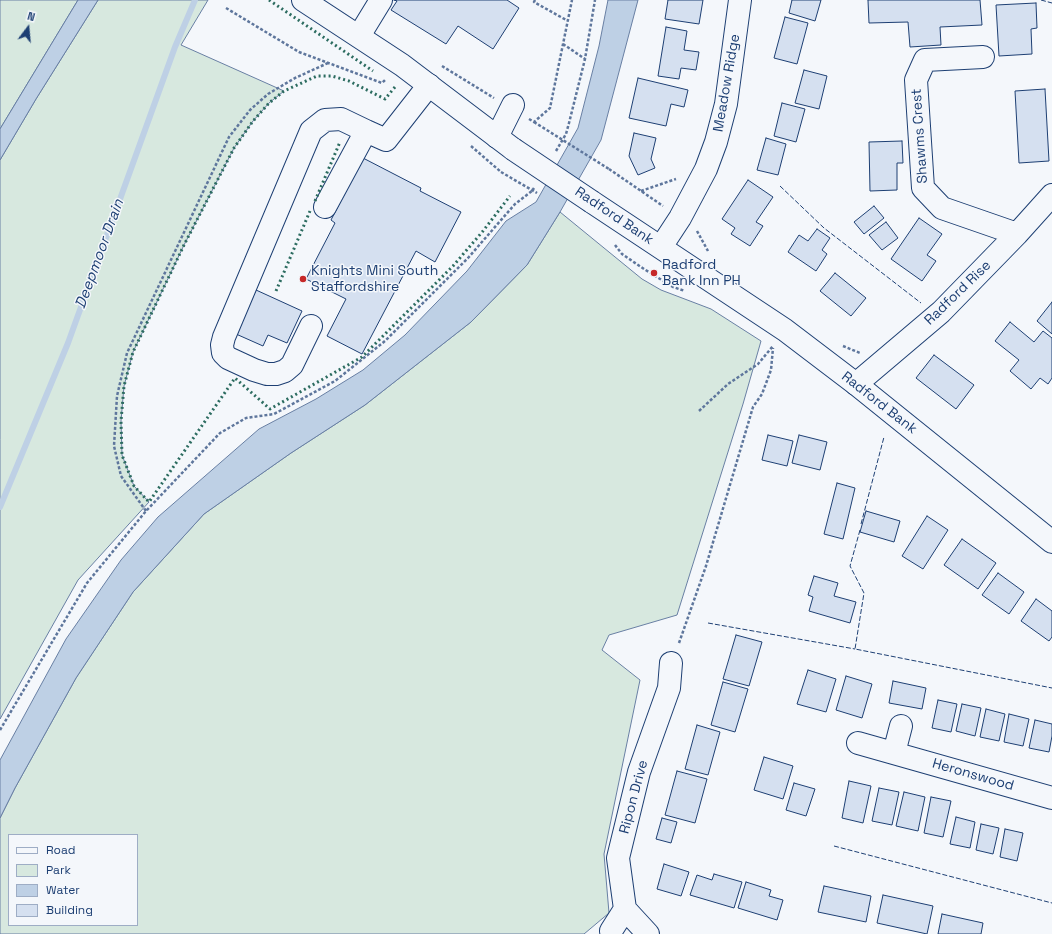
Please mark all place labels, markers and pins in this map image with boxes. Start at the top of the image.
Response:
place label: Radford Bank Inn PH [662,257,741,290]
place label: Knights Mini South Staffordshire [311,263,438,296]
marker: Radford Bank Inn PH [649,268,659,278]
marker: Knights Mini South Staffordshire [298,274,308,284]

